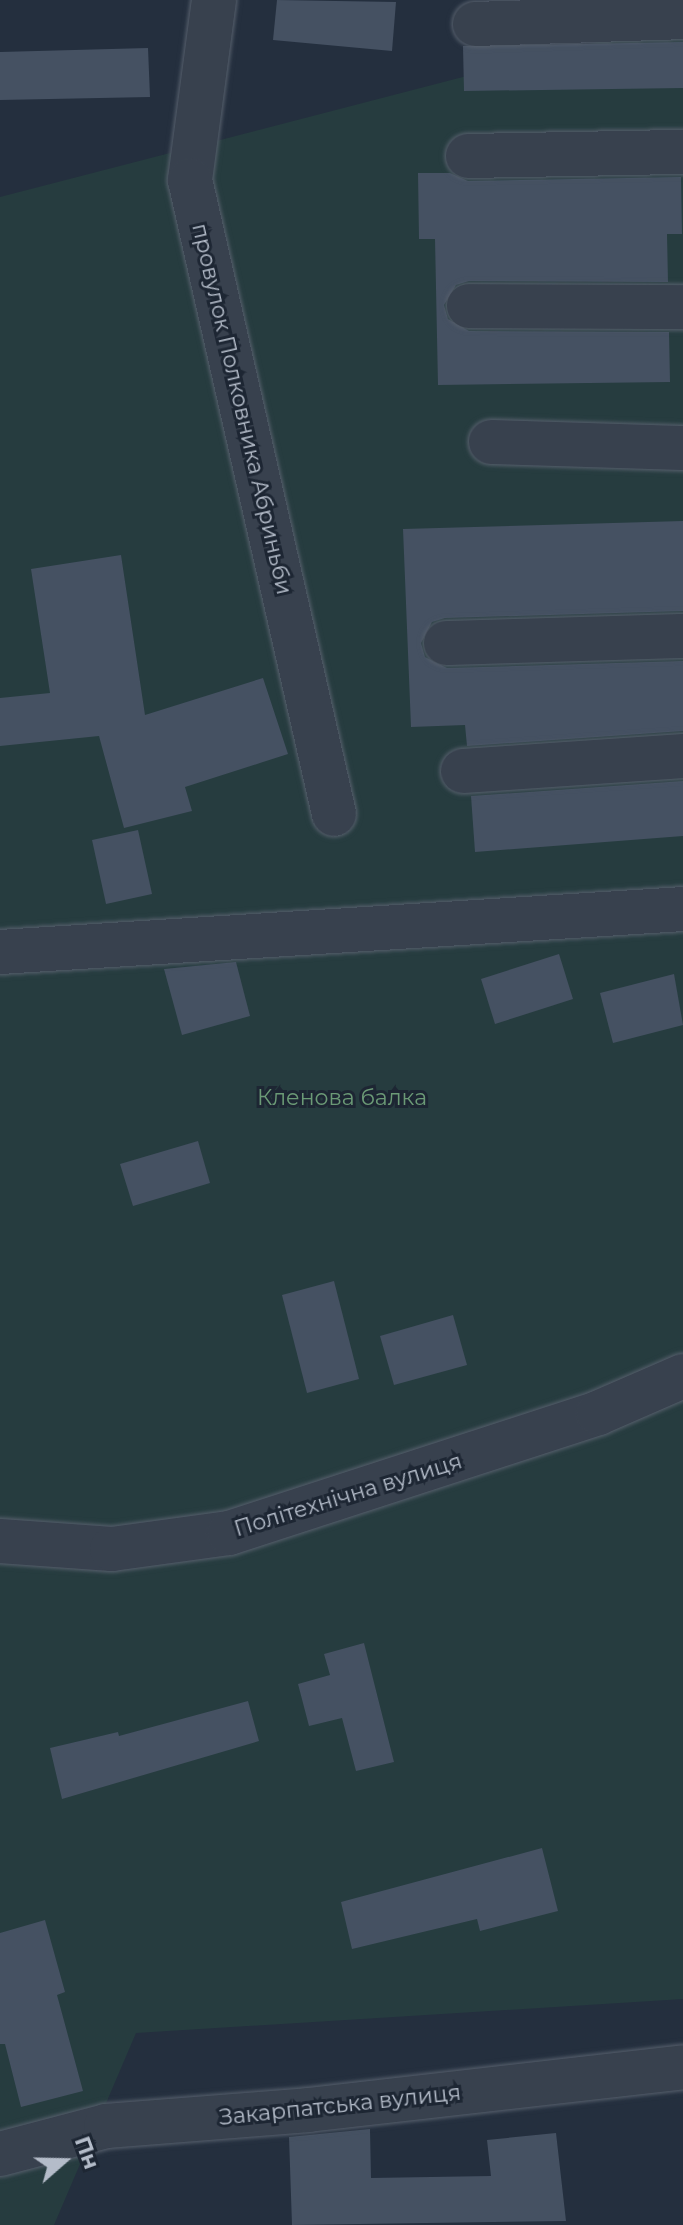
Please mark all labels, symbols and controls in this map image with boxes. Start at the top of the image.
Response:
street label: провулок Полковника Абриньби [186,221,298,597]
park label: Кленова балка [257,1085,427,1111]
street label: Політехнічна вулиця [231,1448,465,1542]
street label: Закарпатська вулиця [218,2079,462,2131]
north arrow [24,2121,104,2201]
text: Пн [69,2132,105,2173]

